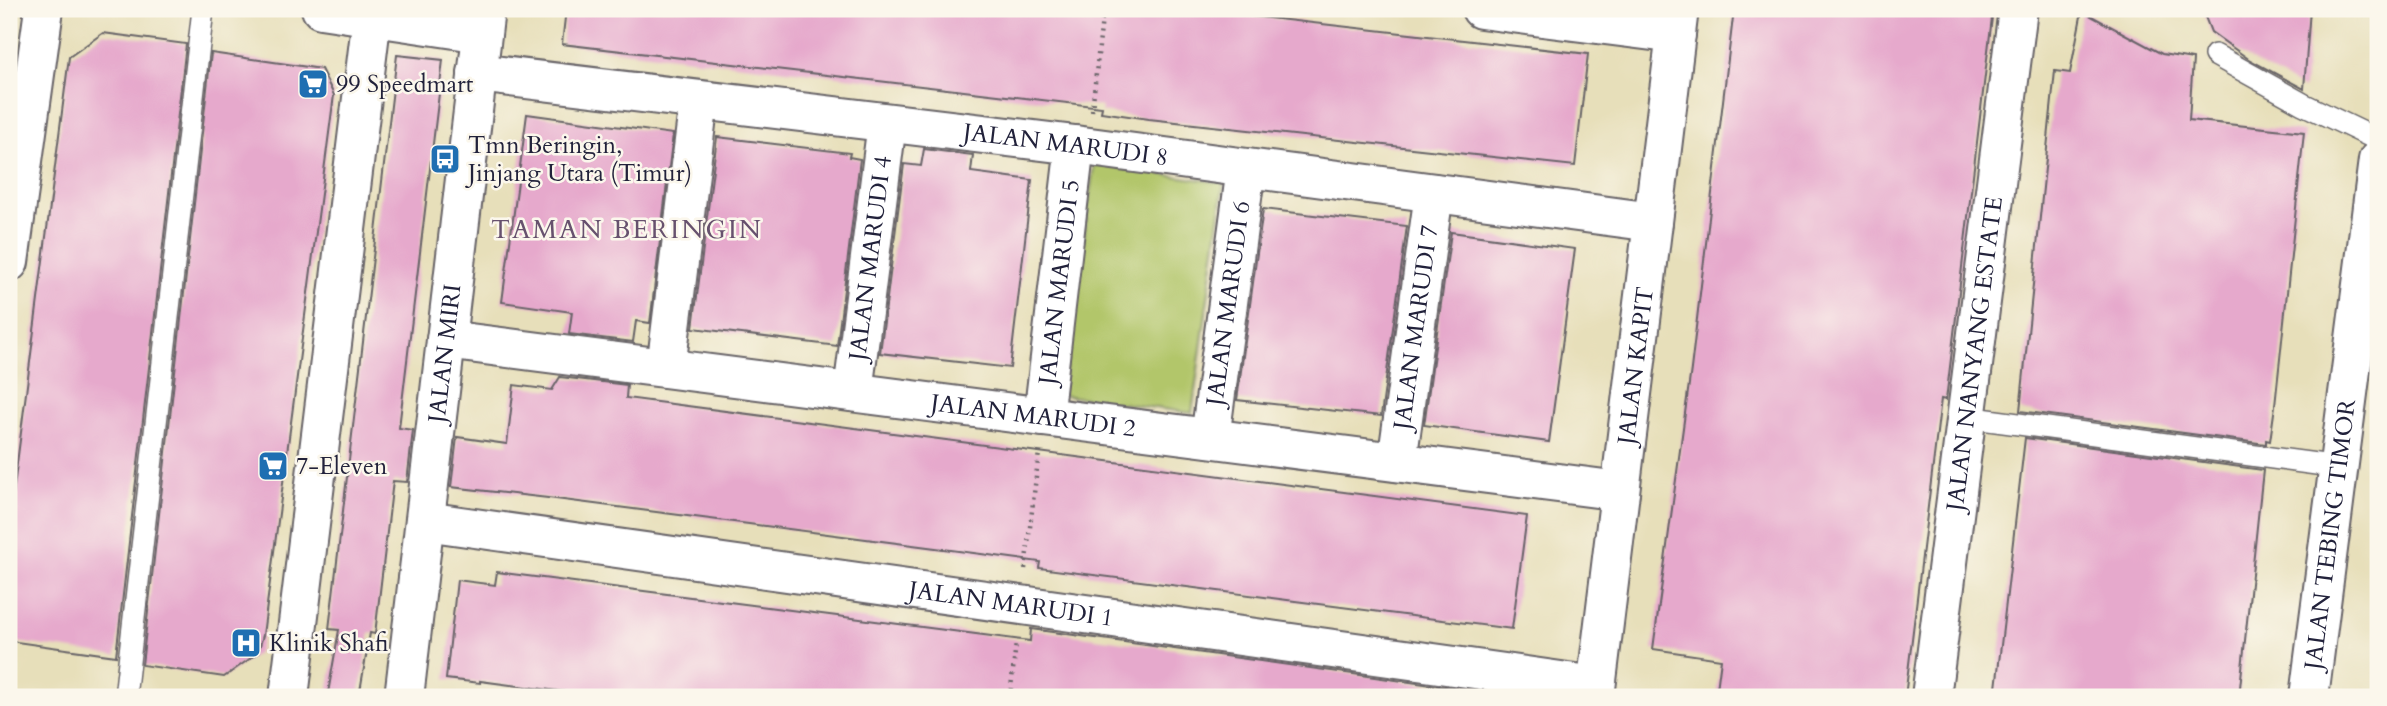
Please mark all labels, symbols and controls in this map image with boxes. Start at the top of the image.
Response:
supermarket icon: 99 Speedmart [296,67,330,101]
place label: 99 Speedmart [336,68,474,101]
street label: JALAN MARUDI 8 [958,115,1170,174]
place label: Tmn Beringin, Jinjang Utara (Timur) [465,129,692,190]
bus stop icon: Tmn Beringin, Jinjang Utara (Timur) [428,142,462,176]
street label: JALAN MARUDI 4 [841,154,900,365]
street label: JALAN MARUDI 5 [1031,178,1088,389]
street label: JALAN NANYANG ESTATE [1938,195,2011,516]
street label: JALAN MARUDI 6 [1198,199,1258,411]
district label: TAMAN BERINGIN [491,212,763,247]
street label: JALAN MARUDI 7 [1385,223,1446,435]
street label: JALAN MIRI [420,282,469,428]
street label: JALAN KAPIT [1610,285,1662,449]
street label: JALAN MARUDI 2 [926,386,1137,446]
street label: JALAN TEBING TIMOR [2296,397,2364,675]
supermarket icon: 7-Eleven [256,449,290,483]
place label: 7-Eleven [296,450,388,483]
street label: JALAN MARUDI 1 [904,573,1115,635]
hospital icon: Klinik Shafi [229,626,263,660]
place label: Klinik Shafi [269,627,389,660]

